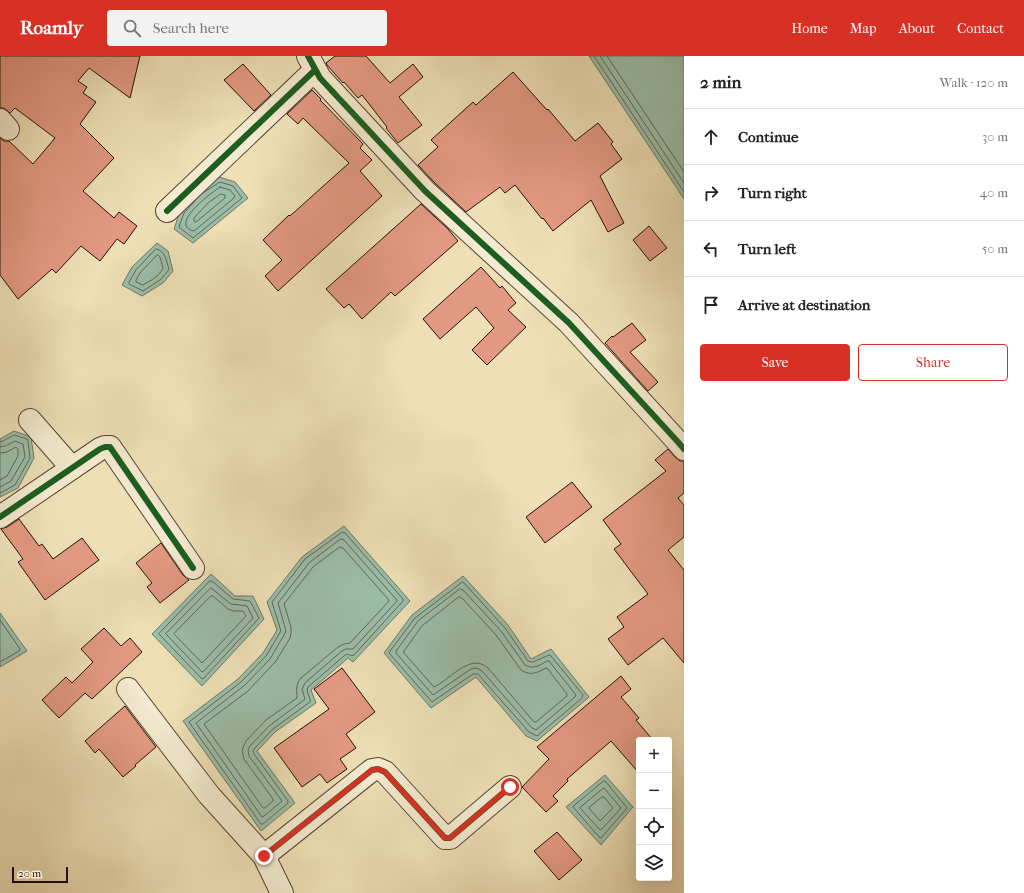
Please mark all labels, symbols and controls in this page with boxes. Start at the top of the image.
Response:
search box [107,10,387,46]
text: Roamly [20,17,83,39]
icon: search [121,17,143,39]
text: Search here [153,19,229,37]
text: Home [791,20,828,37]
text: Map [850,20,877,37]
text: About [899,20,935,37]
text: Contact [957,20,1004,37]
text: 2 min [700,72,741,92]
text: Walk · 120 m [940,75,1008,90]
icon: ahead [700,126,722,148]
text: Continue [738,128,798,146]
text: 30 m [982,129,1008,144]
icon: right [700,182,722,204]
text: Turn right [738,184,807,202]
text: 40 m [980,185,1008,200]
icon: left [700,238,722,260]
text: Turn left [738,240,796,258]
text: 50 m [982,241,1008,256]
icon: arrive [700,294,722,316]
text: Arrive at destination [738,296,870,314]
button: Save [700,344,850,381]
button: Share [858,344,1008,381]
map controls [636,737,672,881]
button: + [636,737,672,773]
button: − [636,773,672,809]
route start [501,778,519,796]
button: locate [636,809,672,845]
button: layers [636,845,672,881]
route end [255,847,273,865]
scale bar [12,865,68,884]
text: 20 m [18,867,41,880]

